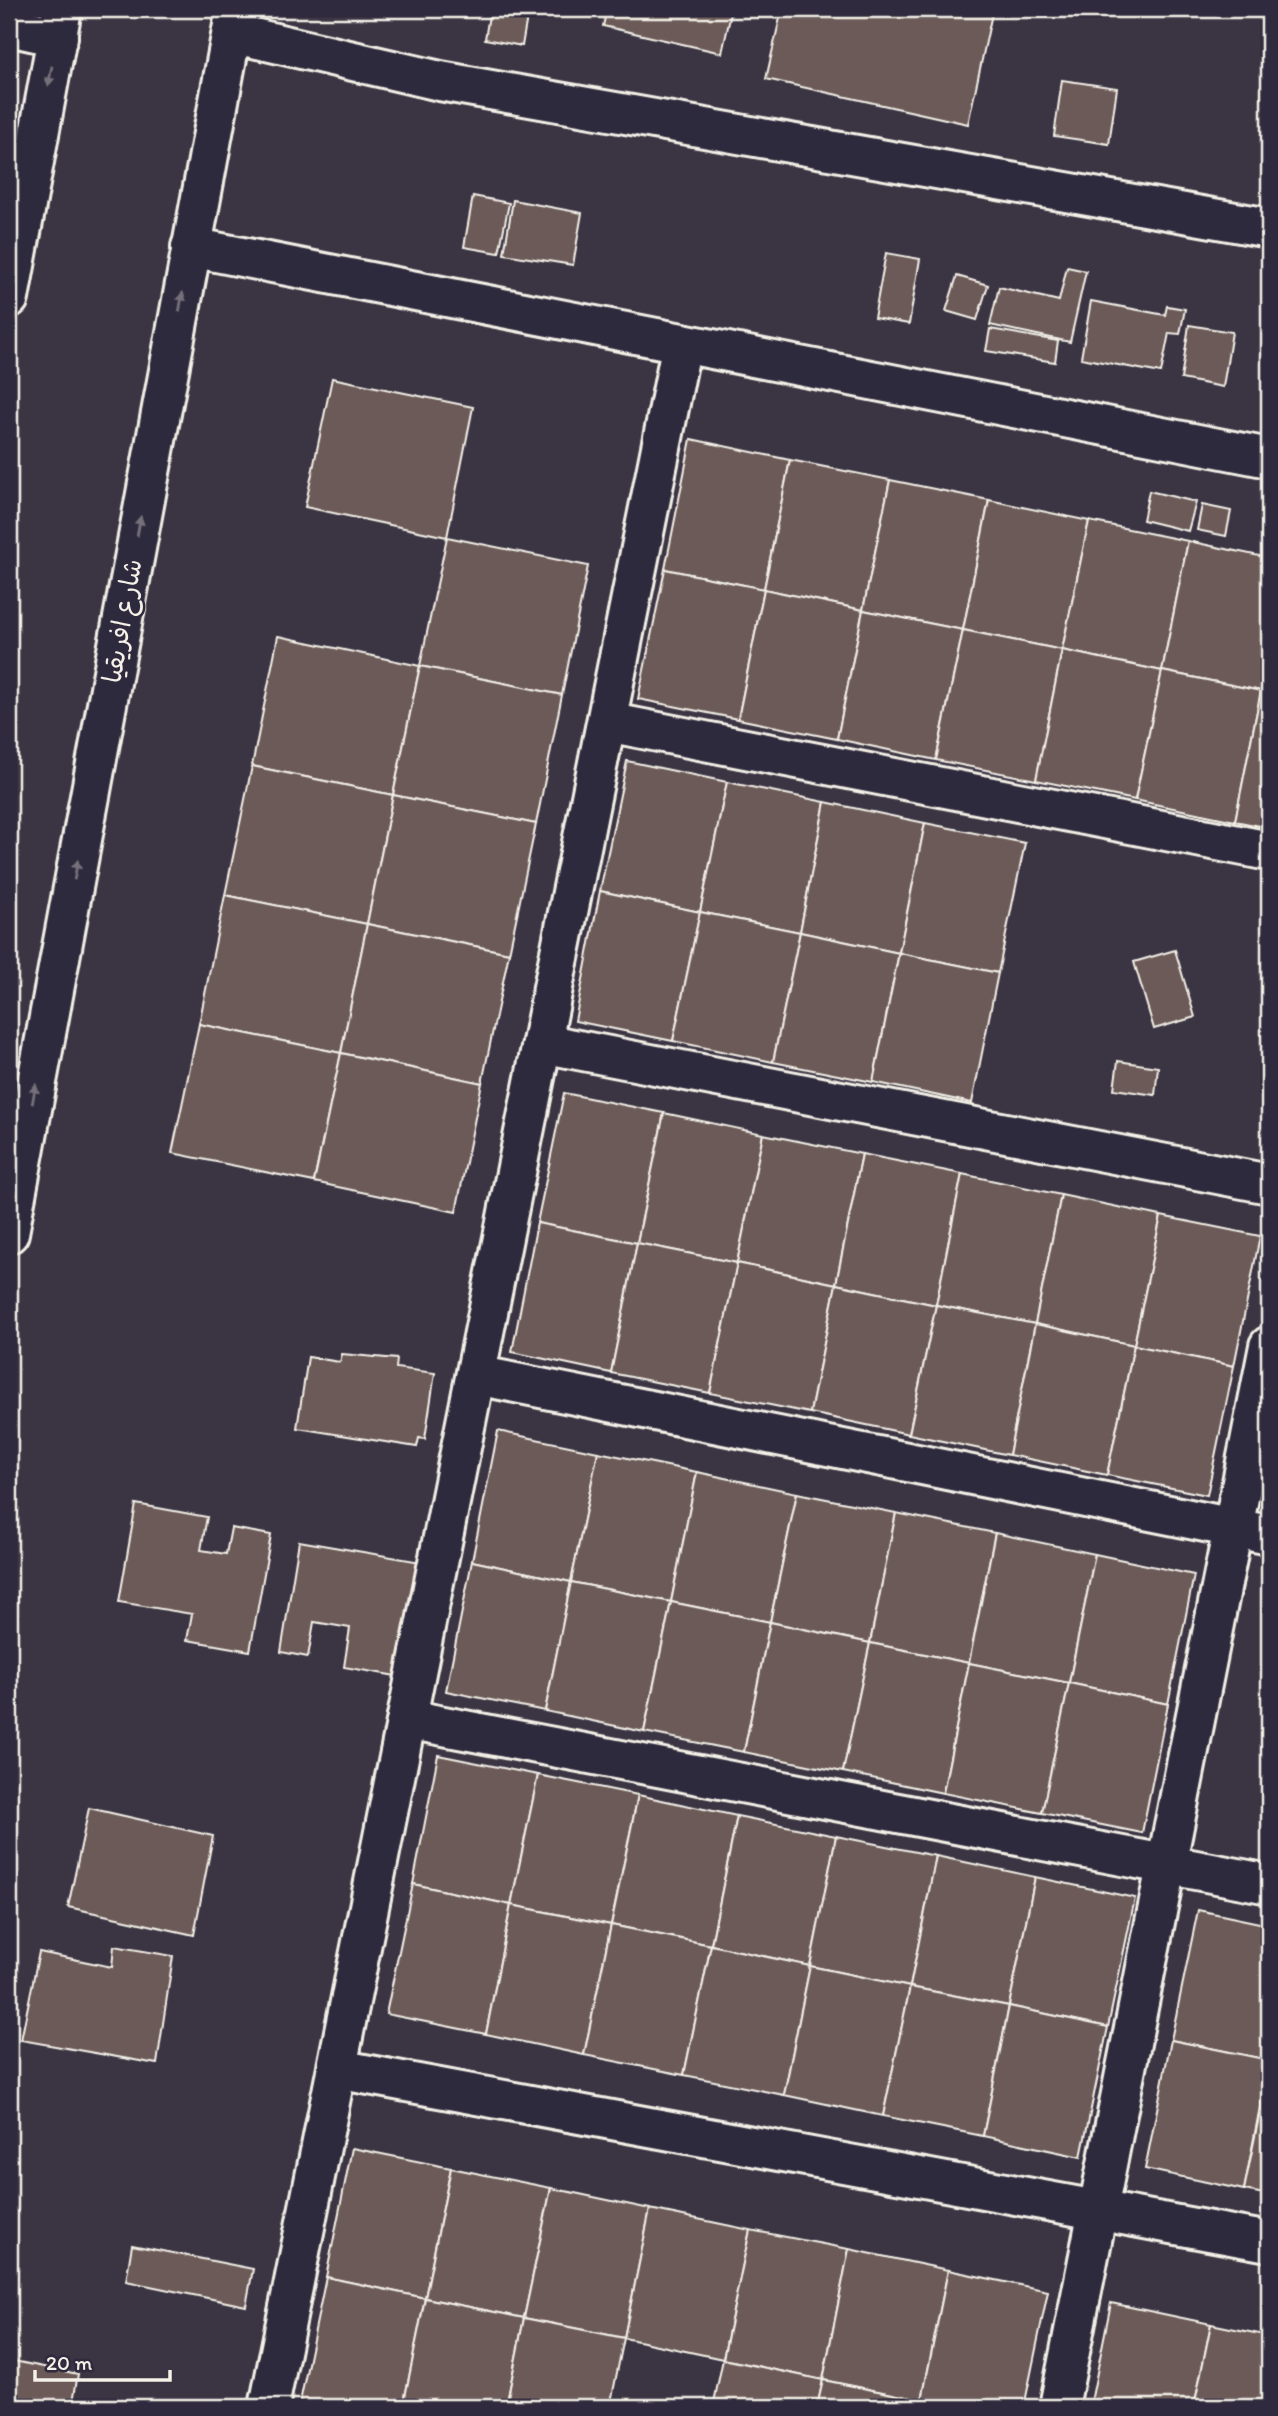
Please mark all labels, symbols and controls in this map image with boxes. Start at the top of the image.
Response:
one-way arrow [44,65,55,87]
one-way arrow [175,291,186,313]
one-way arrow [134,515,145,537]
street label: شارع افريقيا [95,556,151,686]
one-way arrow [71,859,82,881]
one-way arrow [29,1083,40,1105]
scale bar [35,2339,170,2383]
text: 20 m [46,2350,93,2375]

